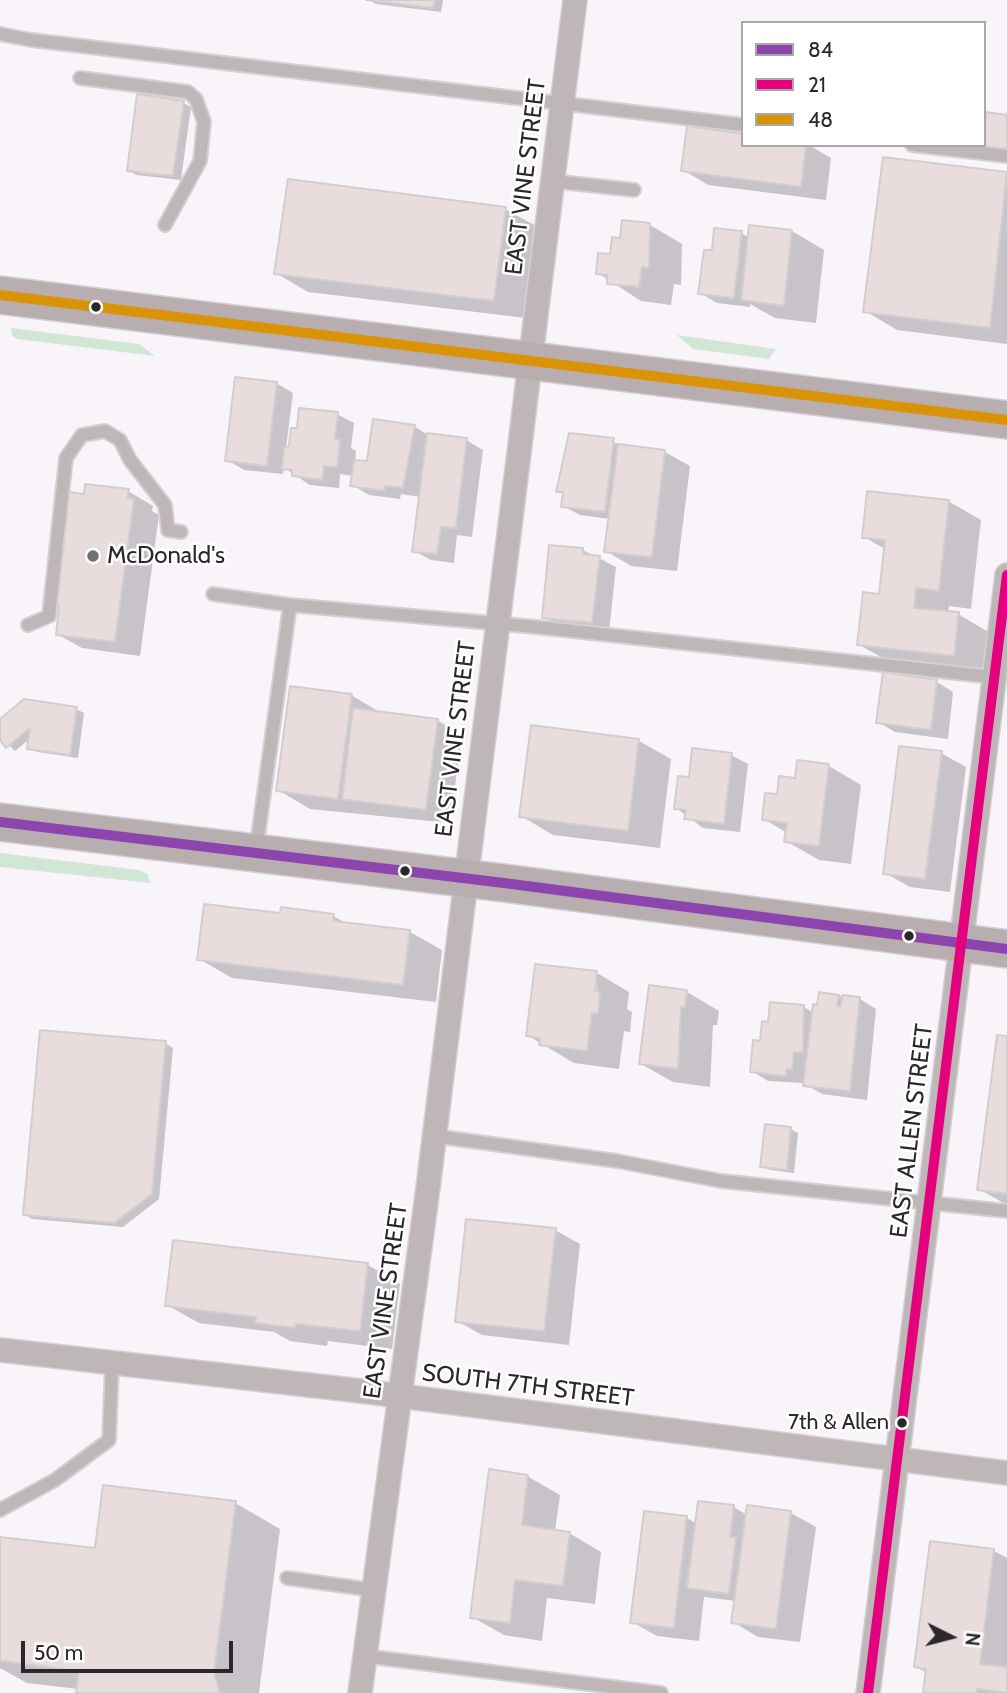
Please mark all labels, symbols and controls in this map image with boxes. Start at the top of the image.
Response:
legend [741,21,986,147]
text: 84 [808,37,833,62]
text: 21 [808,72,826,97]
street label: EAST VINE STREET [500,77,552,277]
text: 48 [808,107,833,132]
unlabelled marker [89,300,103,314]
place label: McDonald's [107,542,225,570]
marker: McDonald's [85,548,101,564]
street label: EAST VINE STREET [430,639,482,839]
unlabelled marker [398,864,412,878]
unlabelled marker [902,929,916,943]
street label: EAST ALLEN STREET [885,1022,939,1240]
street label: EAST VINE STREET [358,1201,414,1401]
street label: SOUTH 7TH STREET [420,1359,636,1413]
place label: 7th & Allen [788,1410,889,1436]
marker: 7th & Allen [895,1416,909,1430]
north arrow [916,1602,986,1672]
scale bar [24,1626,236,1670]
text: N [960,1631,985,1647]
text: 50 m [34,1640,83,1665]

